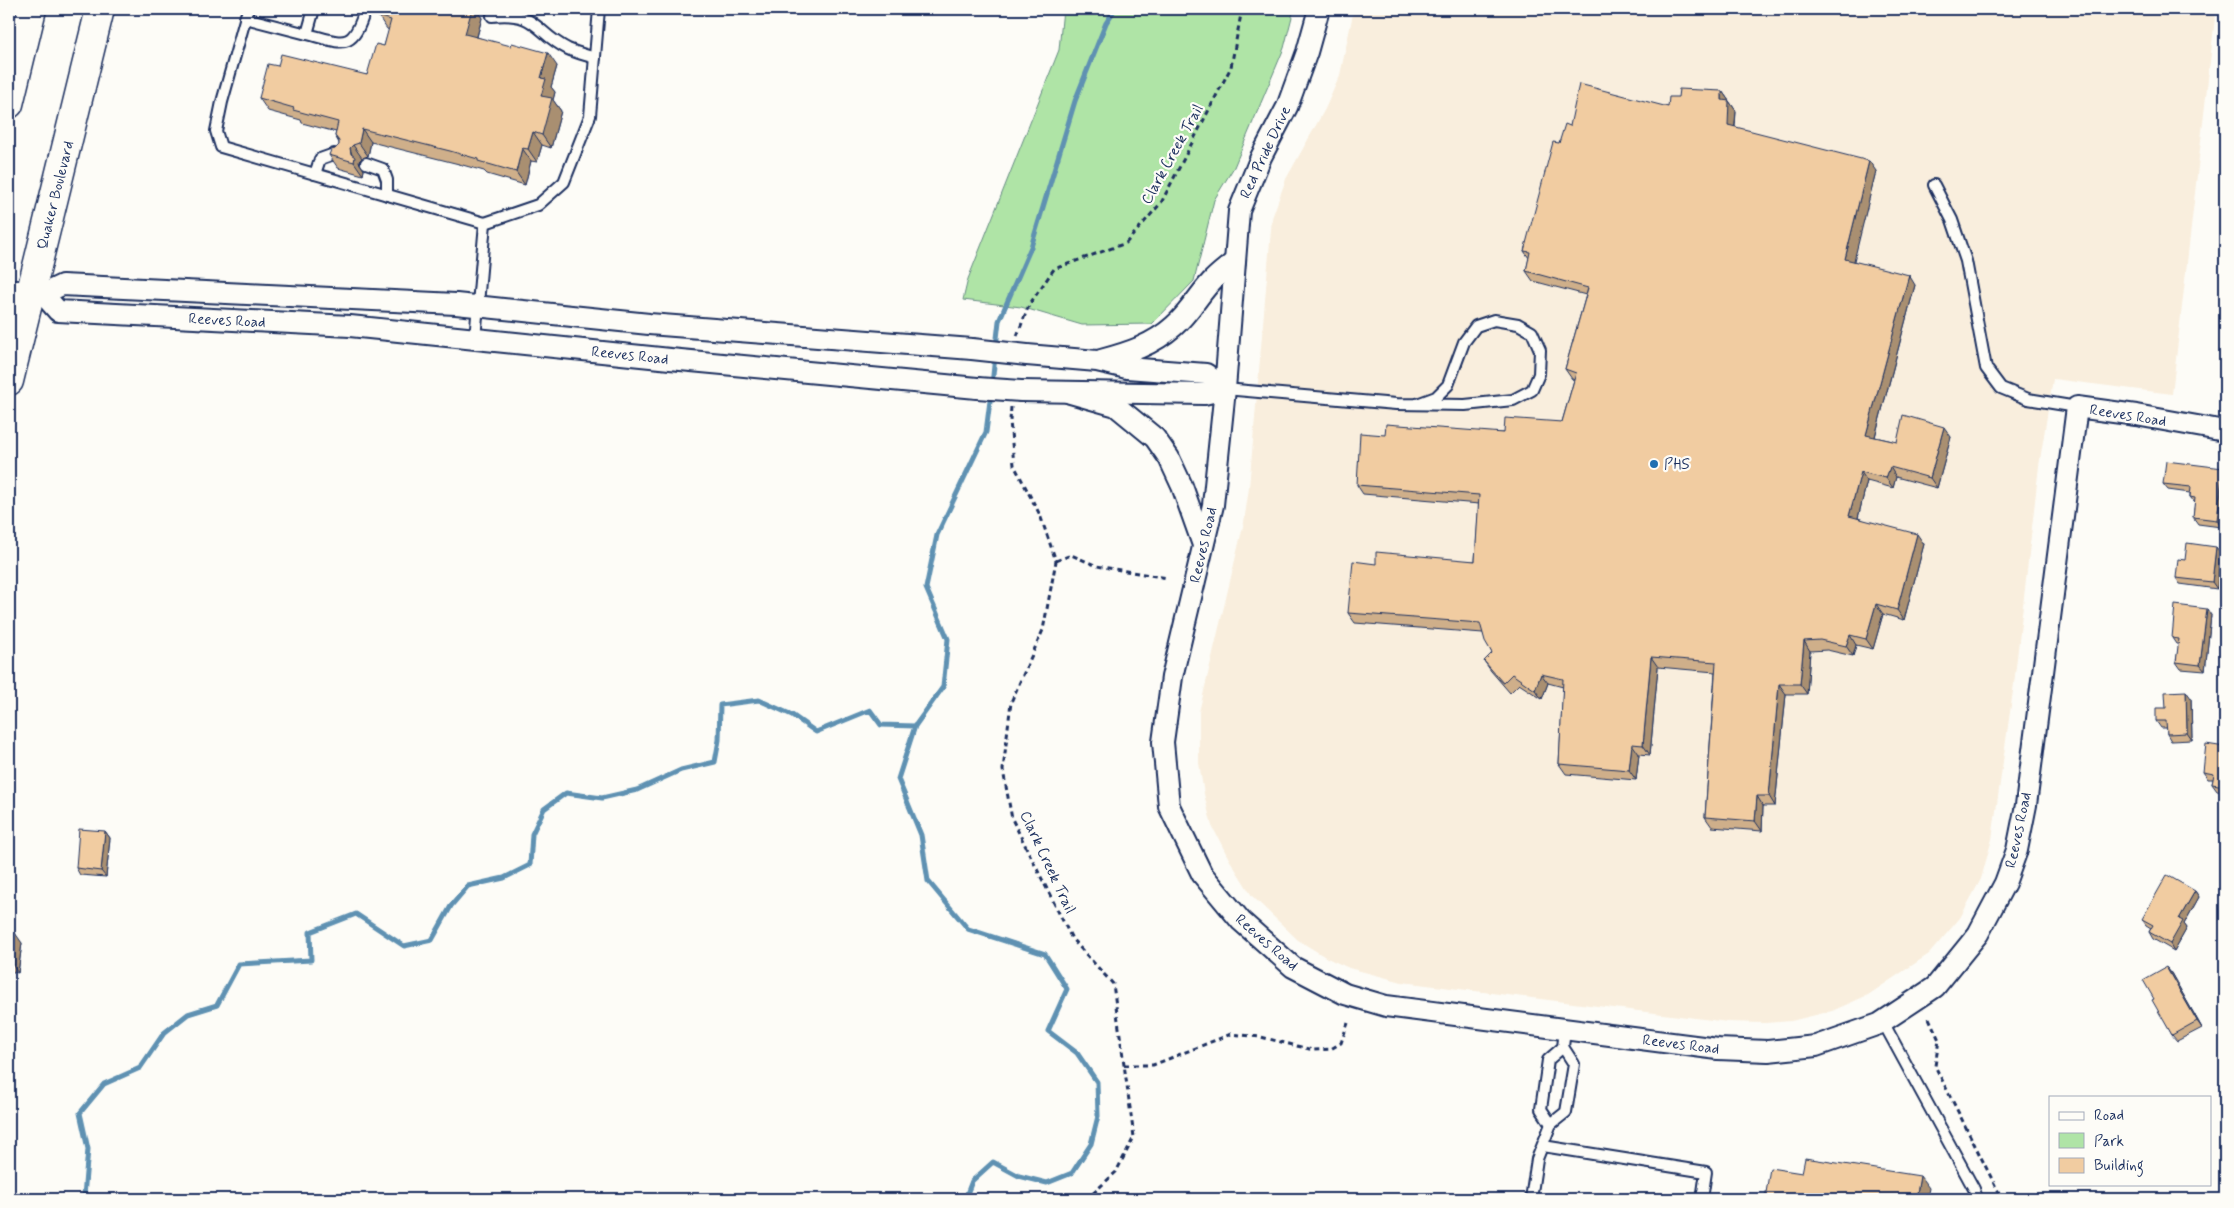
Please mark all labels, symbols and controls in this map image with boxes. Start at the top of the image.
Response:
street label: Clark Creek Trail [1137,101,1209,208]
street label: Red Pride Drive [1236,103,1296,202]
street label: Quaker Boulevard [33,139,79,252]
street label: Reeves Road [188,309,266,333]
street label: Reeves Road [590,342,669,370]
street label: Reeves Road [2088,400,2168,432]
place label: PHS [1664,455,1690,475]
marker: PHS [1648,458,1660,470]
street label: Reeves Road [1186,505,1222,585]
street label: Reeves Road [2001,790,2037,870]
street label: Clark Creek Trail [1014,808,1080,917]
street label: Reeves Road [1231,910,1302,976]
street label: Reeves Road [1641,1030,1720,1060]
legend [2049,1096,2212,1186]
text: Road [2094,1106,2124,1126]
text: Park [2094,1132,2124,1152]
text: Building [2094,1156,2144,1177]

